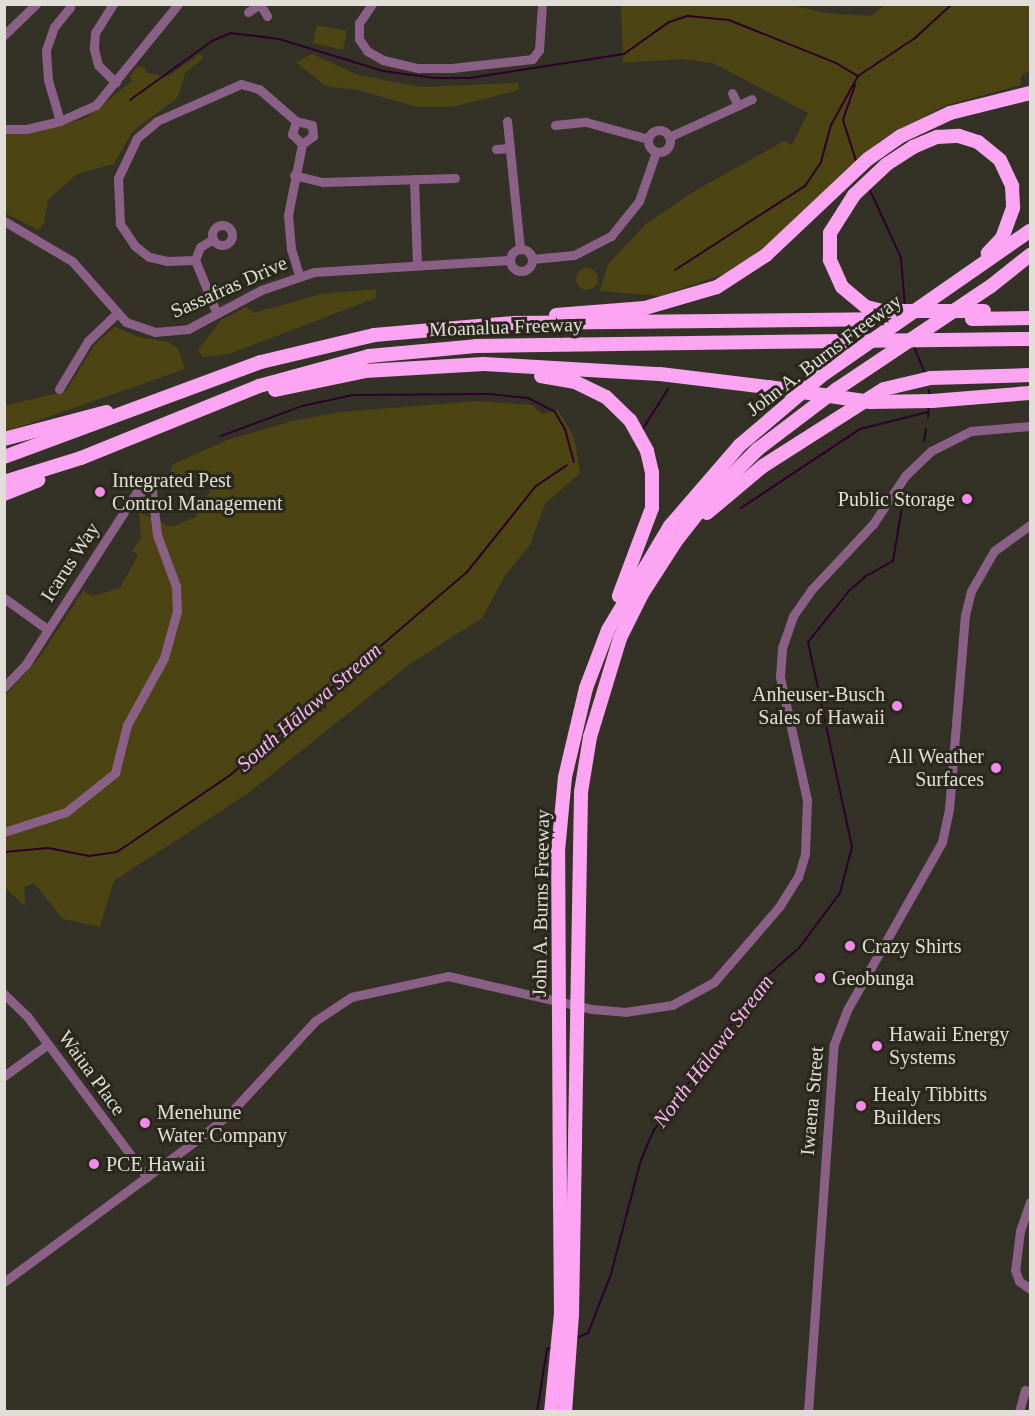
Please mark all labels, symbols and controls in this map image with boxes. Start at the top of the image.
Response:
street label: Sassafras Drive [167,251,291,323]
street label: John A. Burns Freeway [741,289,907,421]
street label: Moanalua Freeway [429,312,583,342]
place label: Integrated Pest Control Management [112,468,283,515]
marker: Integrated Pest Control Management [93,485,107,499]
place label: Public Storage [838,487,955,511]
marker: Public Storage [960,492,974,506]
street label: Icarus Way [35,518,105,606]
water label: South Hālawa Stream [231,637,387,777]
place label: Anheuser-Busch Sales of Hawaii [752,682,885,729]
marker: Anheuser-Busch Sales of Hawaii [890,699,904,713]
place label: All Weather Surfaces [887,744,984,791]
marker: All Weather Surfaces [989,761,1003,775]
street label: John A. Burns Freeway [527,808,555,998]
place label: Crazy Shirts [862,934,961,958]
marker: Crazy Shirts [843,939,857,953]
place label: Geobunga [832,966,914,990]
water label: North Hālawa Stream [647,970,779,1132]
marker: Geobunga [813,971,827,985]
place label: Hawaii Energy Systems [889,1022,1009,1069]
street label: Waiua Place [53,1026,131,1120]
marker: Hawaii Energy Systems [870,1039,884,1053]
street label: Iwaena Street [795,1045,829,1157]
place label: Healy Tibbitts Builders [873,1082,987,1129]
marker: Healy Tibbitts Builders [854,1099,868,1113]
place label: Menehune Water Company [157,1100,287,1147]
marker: Menehune Water Company [138,1116,152,1130]
place label: PCE Hawaii [106,1152,205,1176]
marker: PCE Hawaii [87,1157,101,1171]

